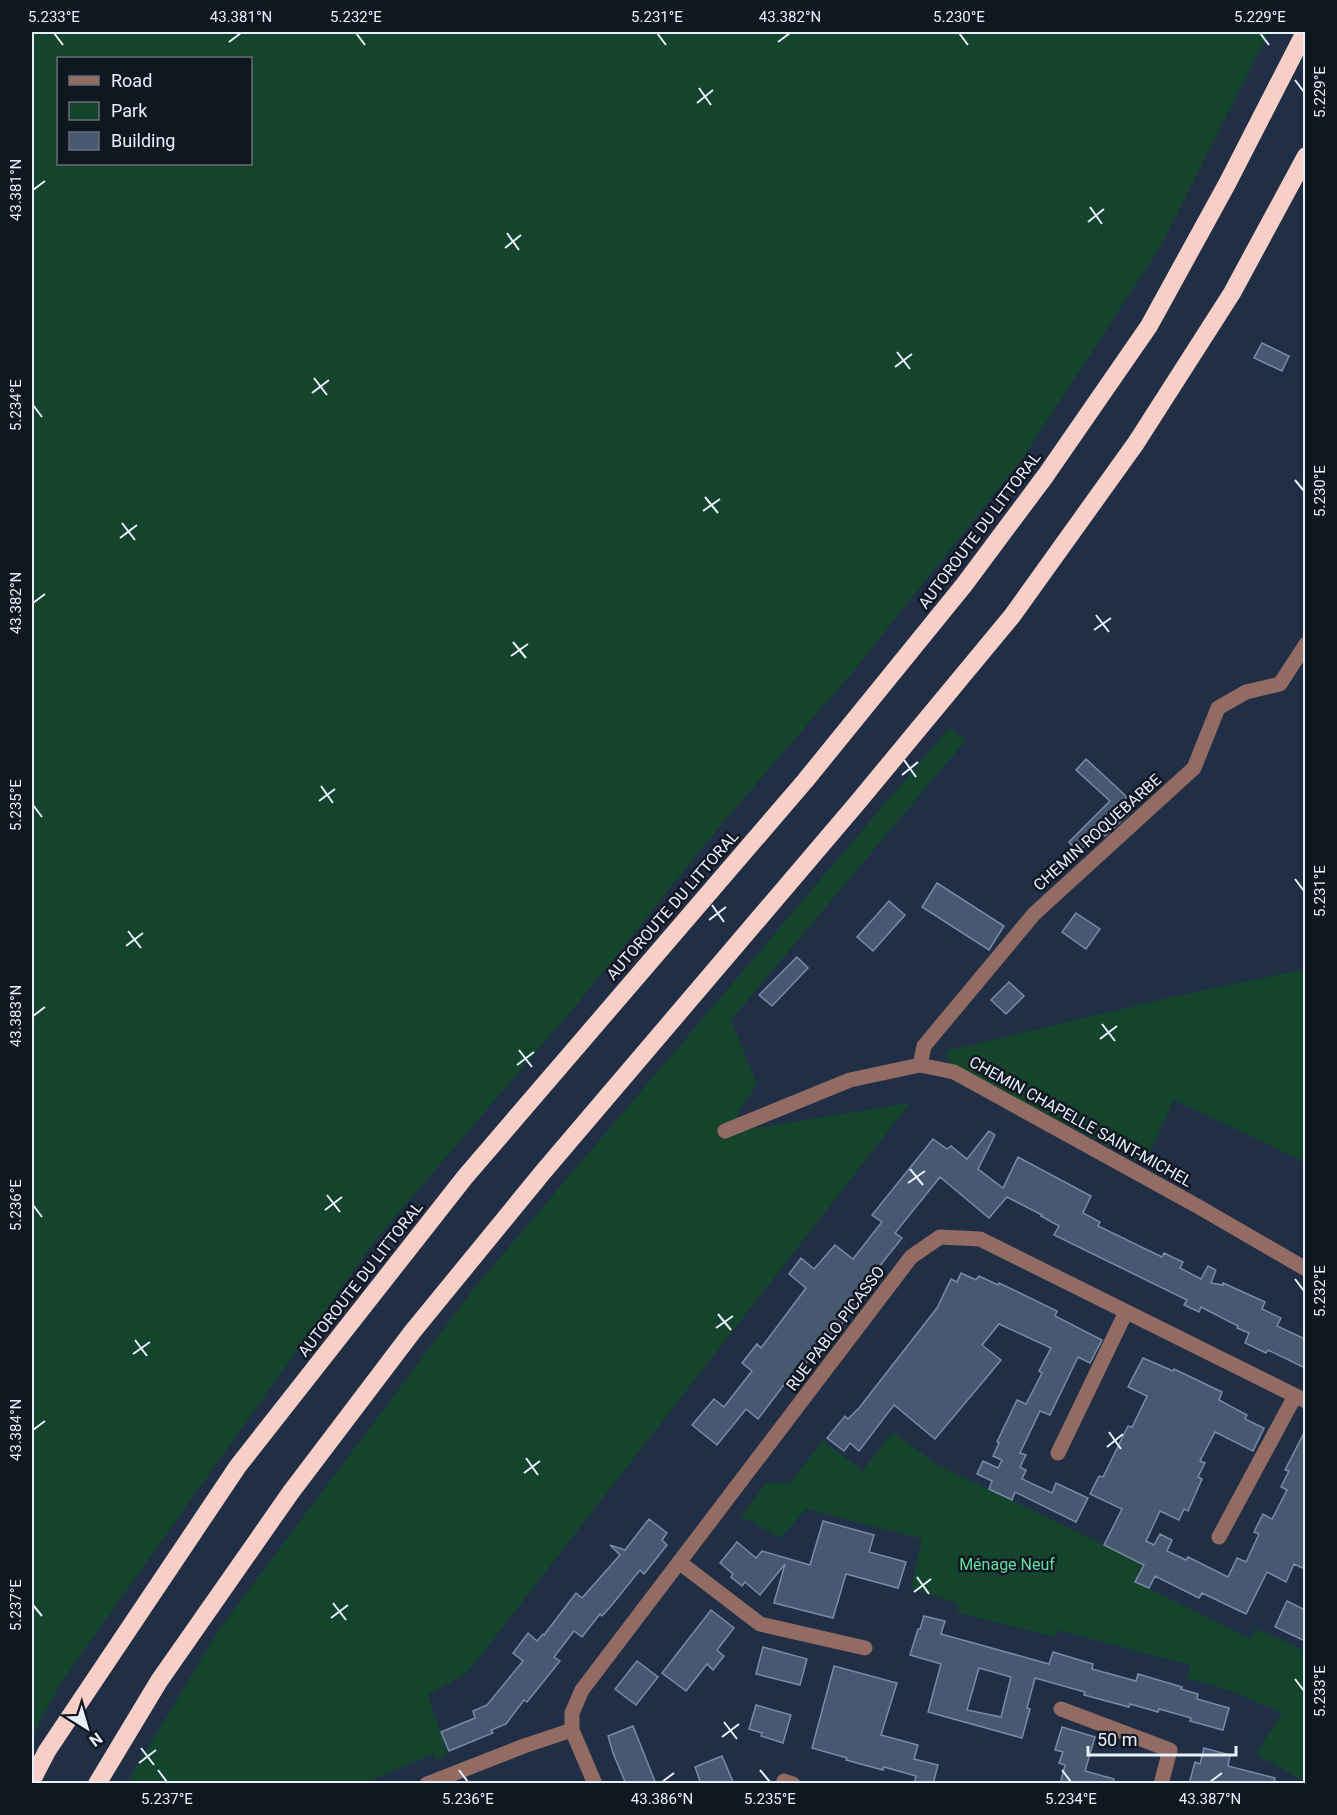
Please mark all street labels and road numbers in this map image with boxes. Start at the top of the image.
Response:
street label: AUTOROUTE DU LITTORAL [914,448,1045,612]
street label: CHEMIN ROQUEBARBE [1030,770,1165,895]
street label: AUTOROUTE DU LITTORAL [602,827,743,984]
street label: CHEMIN CHAPELLE SAINT-MICHEL [966,1052,1196,1191]
street label: AUTOROUTE DU LITTORAL [294,1198,427,1361]
street label: RUE PABLO PICASSO [782,1262,888,1394]

